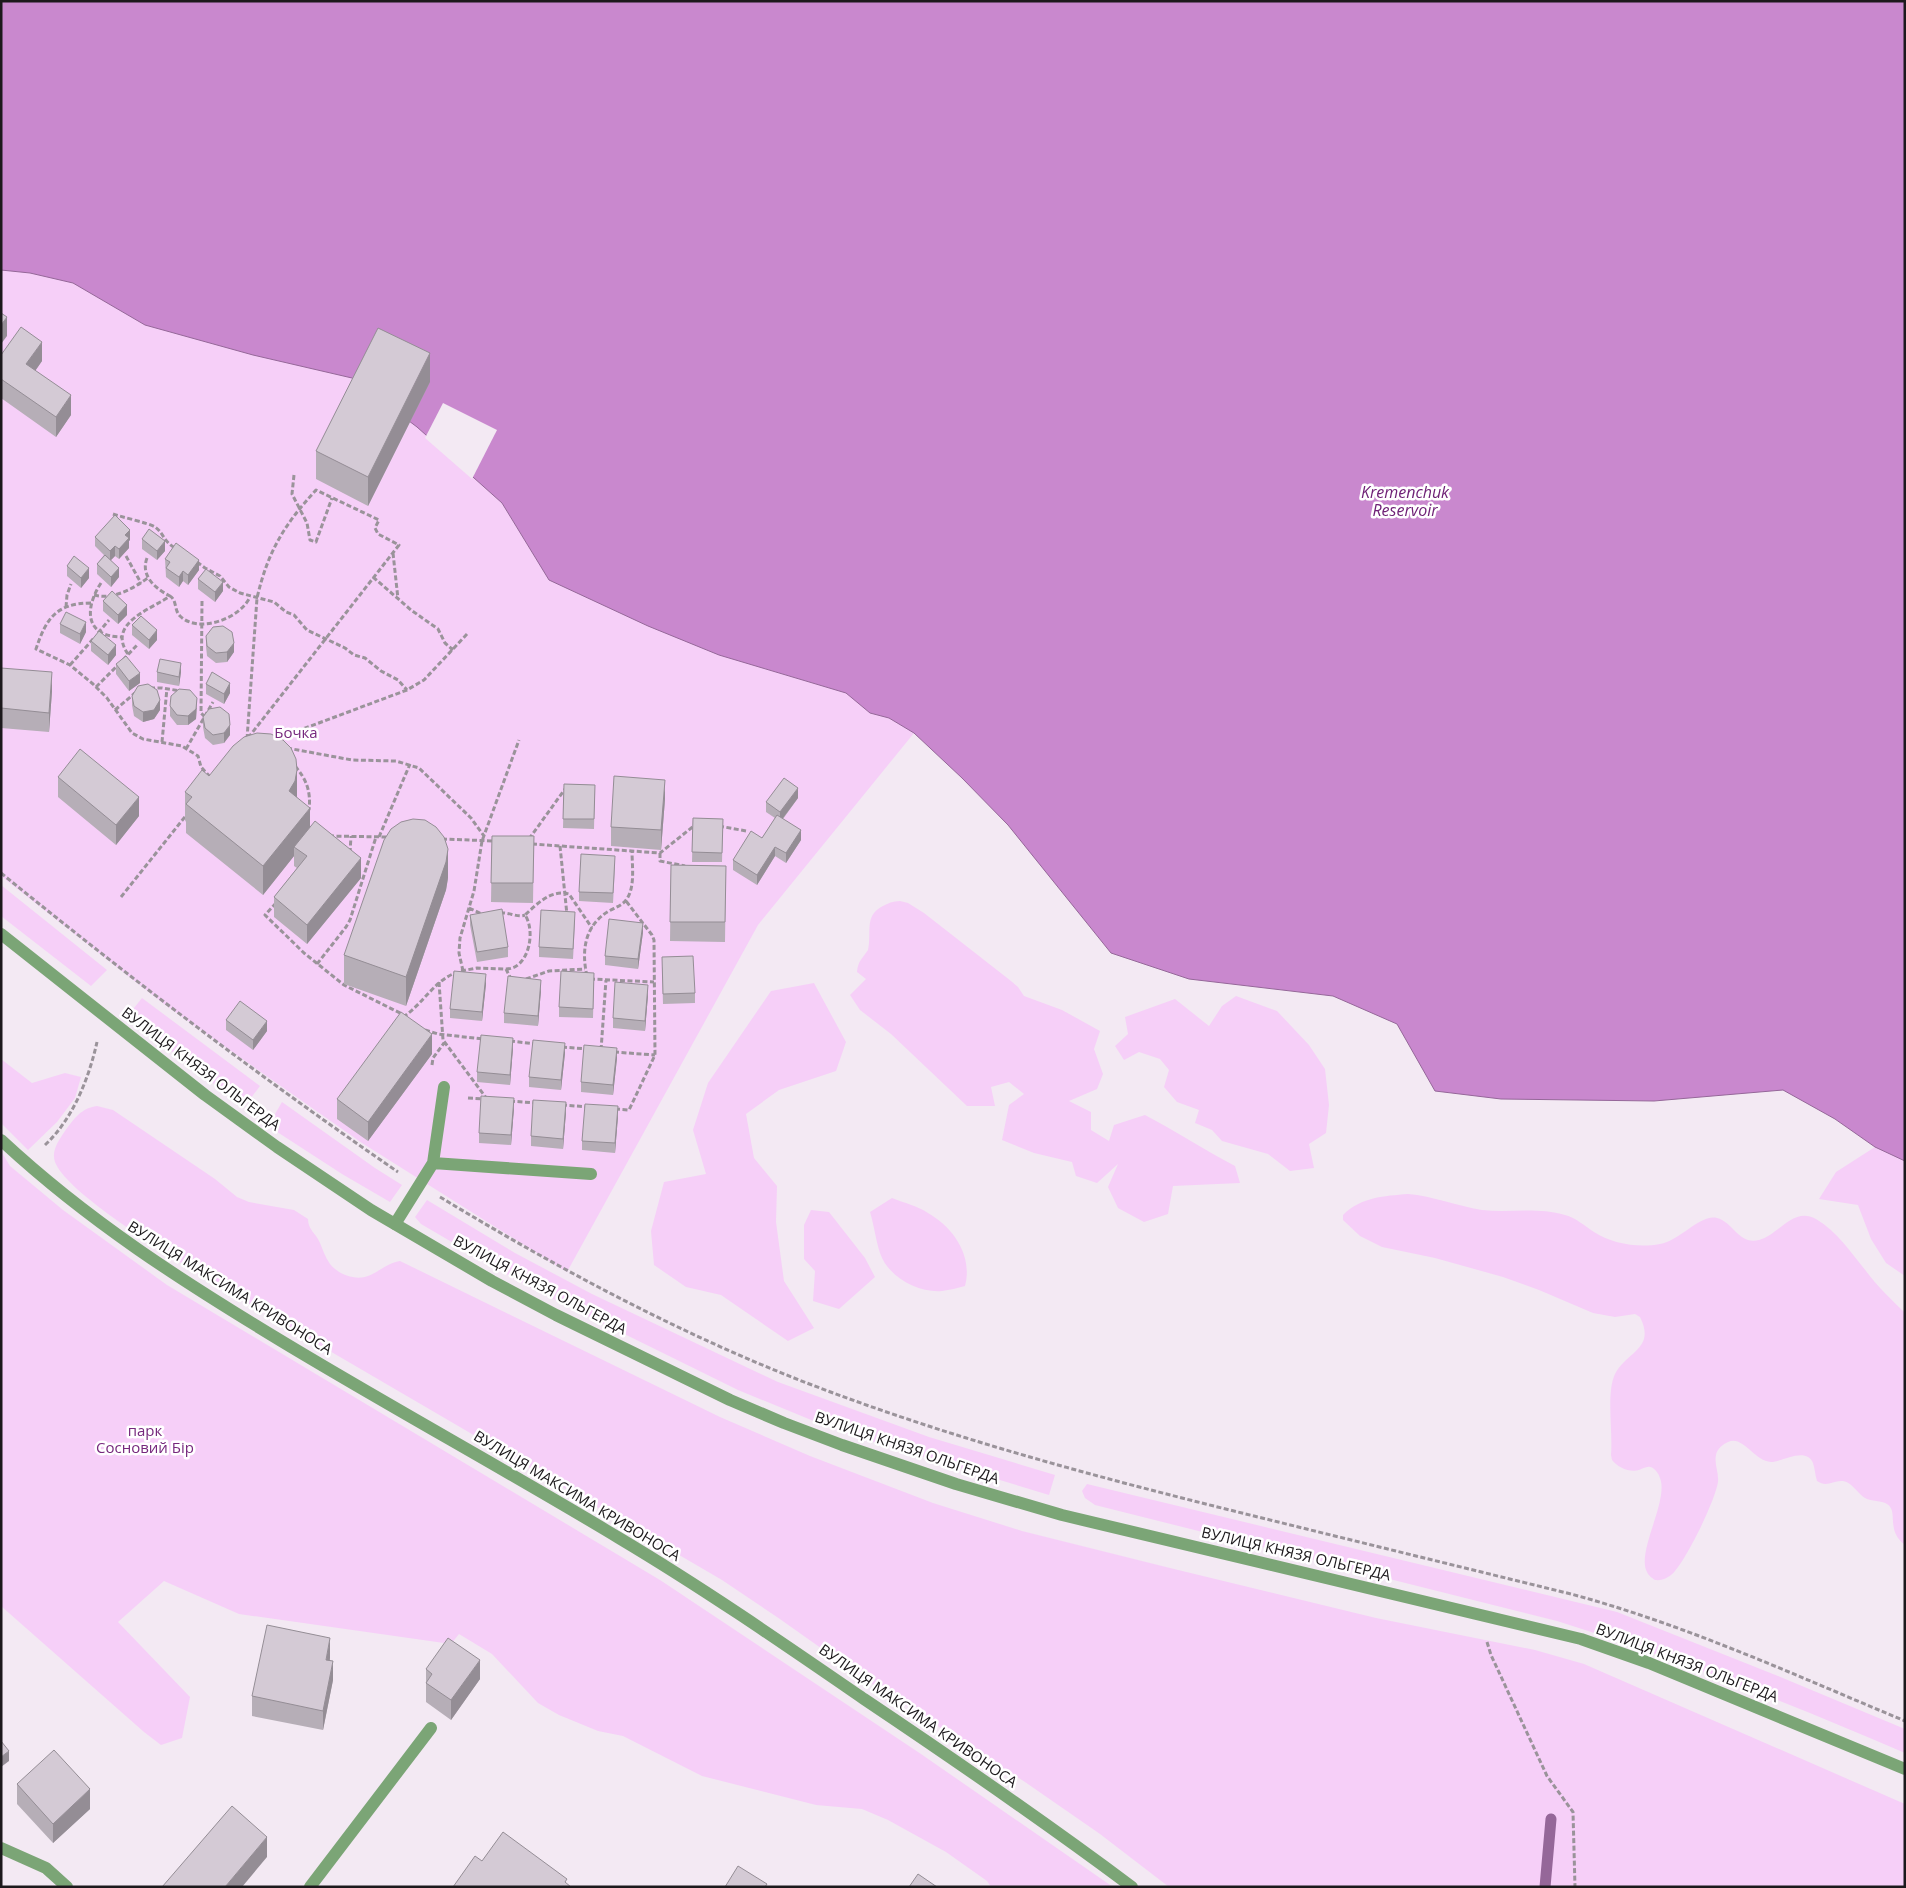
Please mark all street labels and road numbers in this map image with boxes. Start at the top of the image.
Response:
street label: ВУЛИЦЯ КНЯЗЯ ОЛЬГЕРДА [118,1002,285,1135]
street label: ВУЛИЦЯ МАКСИМА КРИВОНОСА [124,1216,337,1359]
street label: ВУЛИЦЯ КНЯЗЯ ОЛЬГЕРДА [450,1230,631,1339]
street label: ВУЛИЦЯ КНЯЗЯ ОЛЬГЕРДА [812,1406,1003,1488]
street label: ВУЛИЦЯ МАКСИМА КРИВОНОСА [470,1425,685,1565]
street label: ВУЛИЦЯ КНЯЗЯ ОЛЬГЕРДА [1200,1521,1393,1585]
street label: ВУЛИЦЯ КНЯЗЯ ОЛЬГЕРДА [1593,1618,1782,1706]
street label: ВУЛИЦЯ МАКСИМА КРИВОНОСА [815,1639,1022,1792]

